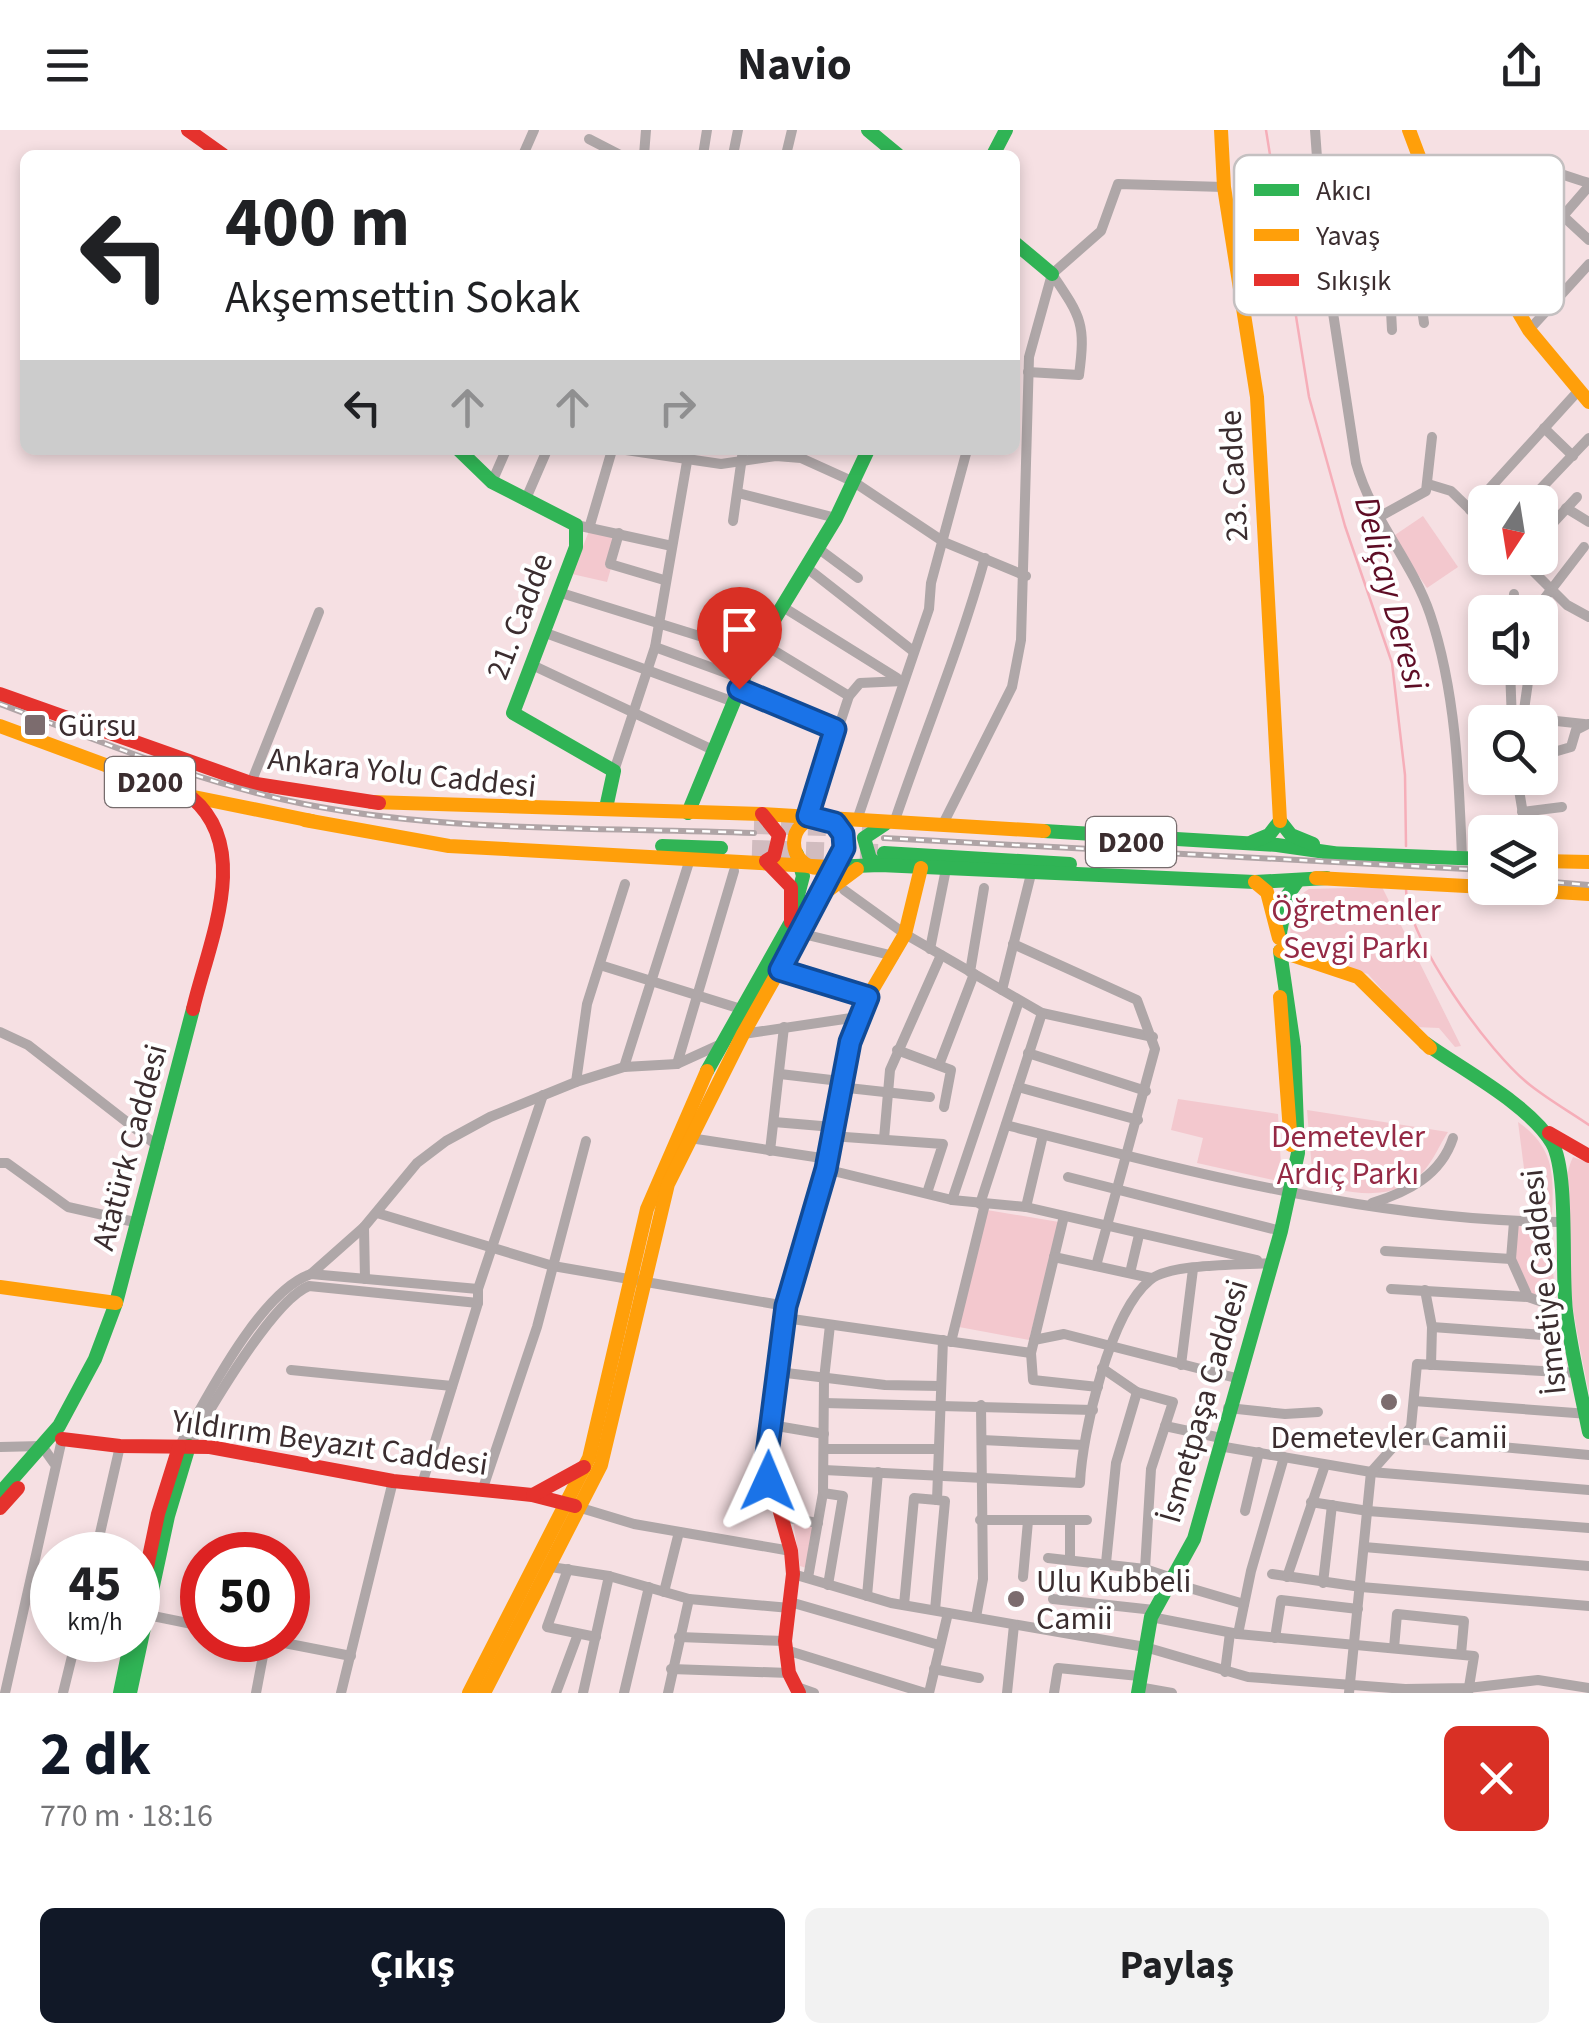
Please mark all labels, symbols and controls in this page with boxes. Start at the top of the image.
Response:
text: Navio [737,33,852,97]
icon: menu [40,38,95,93]
icon: share [1494,38,1549,93]
legend [1234,155,1564,315]
text: Akıcı [1316,171,1372,211]
text: 400 m [225,173,410,273]
icon: left [60,190,190,320]
text: Yavaş [1315,216,1380,256]
text: Sıkışık [1316,261,1391,301]
text: Akşemsettin Sokak [225,266,580,330]
icon: left [335,380,390,435]
icon: ahead [440,380,495,435]
icon: ahead [545,380,600,435]
icon: right [650,380,705,435]
street label: 23. Cadde [1208,409,1260,543]
north arrow [1468,485,1558,575]
map controls [1468,485,1558,905]
water label: Deliçay Deresi [1341,491,1441,697]
street label: 21. Cadde [475,547,565,686]
pin [697,587,782,690]
button: sound [1468,595,1558,685]
icon: arrive [712,602,767,657]
place label: Gürsu [58,703,137,749]
button: search [1468,705,1558,795]
marker: Gürsu [22,712,48,738]
street label: Ankara Yolu Caddesi [265,736,538,810]
road number: D200 [105,757,195,807]
button: layers [1468,815,1558,905]
road number: D200 [1086,817,1176,867]
park label: Öğretmenler Sevgi Parkı [1271,888,1442,971]
street label: Atatürk Caddesi [80,1039,180,1255]
park label: Demetevler Ardıç Parkı [1271,1114,1426,1197]
street label: İsmetiye Caddesi [1509,1167,1579,1397]
street label: İsmetpaşa Caddesi [1147,1274,1261,1528]
marker: Demetevler Camii [1378,1391,1400,1413]
street label: Yıldırım Beyazıt Caddesi [168,1398,491,1488]
place label: Demetevler Camii [1270,1415,1508,1461]
position arrow [716,1429,820,1533]
speed limit sign: 50 [180,1532,310,1662]
text: 45 [69,1549,121,1620]
place label: Ulu Kubbeli Camii [1036,1559,1191,1642]
marker: Ulu Kubbeli Camii [1005,1588,1027,1610]
text: km/h [67,1604,123,1640]
text: 2 dk [40,1713,151,1798]
button: close [1444,1726,1549,1831]
text: 770 m · 18:16 [40,1793,213,1839]
button: Çıkış [40,1908,785,2023]
button: Paylaş [805,1908,1549,2023]

